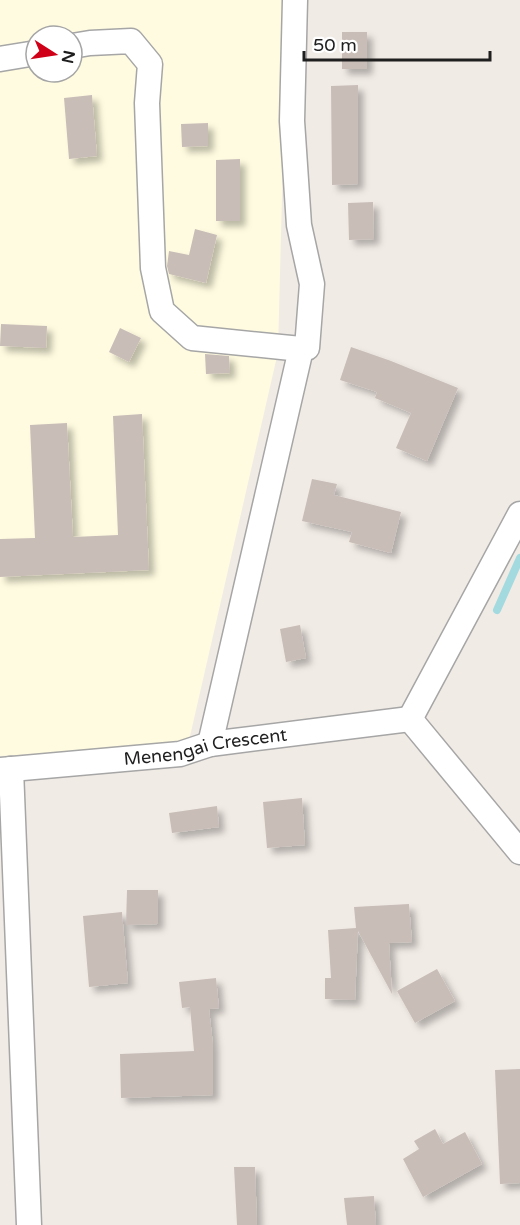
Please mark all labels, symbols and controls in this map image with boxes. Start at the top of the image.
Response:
north arrow [24,24,84,84]
scale bar [304,24,490,62]
text: 50 m [313,34,357,56]
text: N [57,49,79,65]
street label: Menengai Crescent [123,723,288,770]

